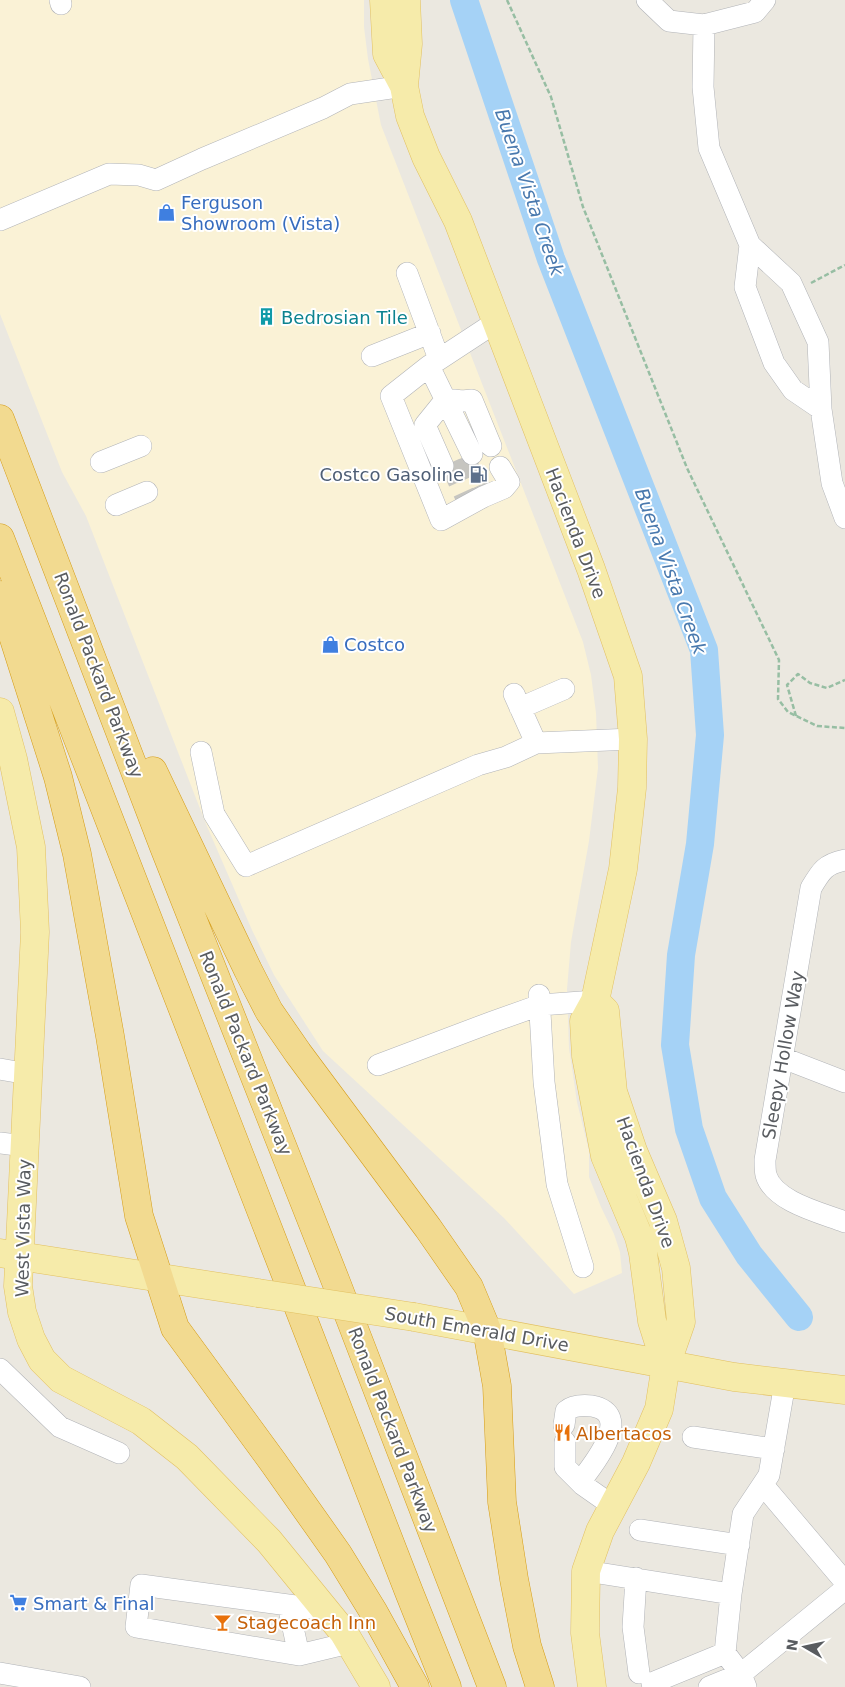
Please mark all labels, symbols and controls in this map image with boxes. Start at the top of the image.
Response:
water label: Buena Vista Creek [491,106,569,279]
place label: Ferguson Showroom (Vista) [181,192,340,234]
shop icon: Ferguson Showroom (Vista) [157,202,177,222]
building icon: Bedrosian Tile [257,307,277,327]
place label: Bedrosian Tile [281,307,408,328]
place label: Costco Gasoline [319,464,464,485]
fuel station icon: Costco Gasoline [468,464,488,484]
street label: Hacienda Drive [541,465,611,601]
water label: Buena Vista Creek [631,485,712,658]
street label: Ronald Packard Parkway [50,569,148,781]
shop icon: Costco [320,634,340,654]
place label: Costco [344,634,405,655]
street label: Ronald Packard Parkway [195,948,297,1159]
street label: Sleepy Hollow Way [758,969,808,1141]
street label: Hacienda Drive [613,1114,679,1250]
street label: West Vista Way [11,1158,35,1297]
street label: South Emerald Drive [383,1302,571,1356]
street label: Ronald Packard Parkway [344,1324,442,1536]
restaurant icon: Albertacos [552,1423,572,1443]
place label: Albertacos [576,1423,672,1444]
supermarket icon: Smart & Final [9,1593,29,1613]
place label: Smart & Final [33,1593,154,1614]
bar icon: Stagecoach Inn [213,1612,233,1632]
place label: Stagecoach Inn [237,1612,376,1633]
north arrow [780,1622,830,1672]
text: N [783,1638,801,1652]

